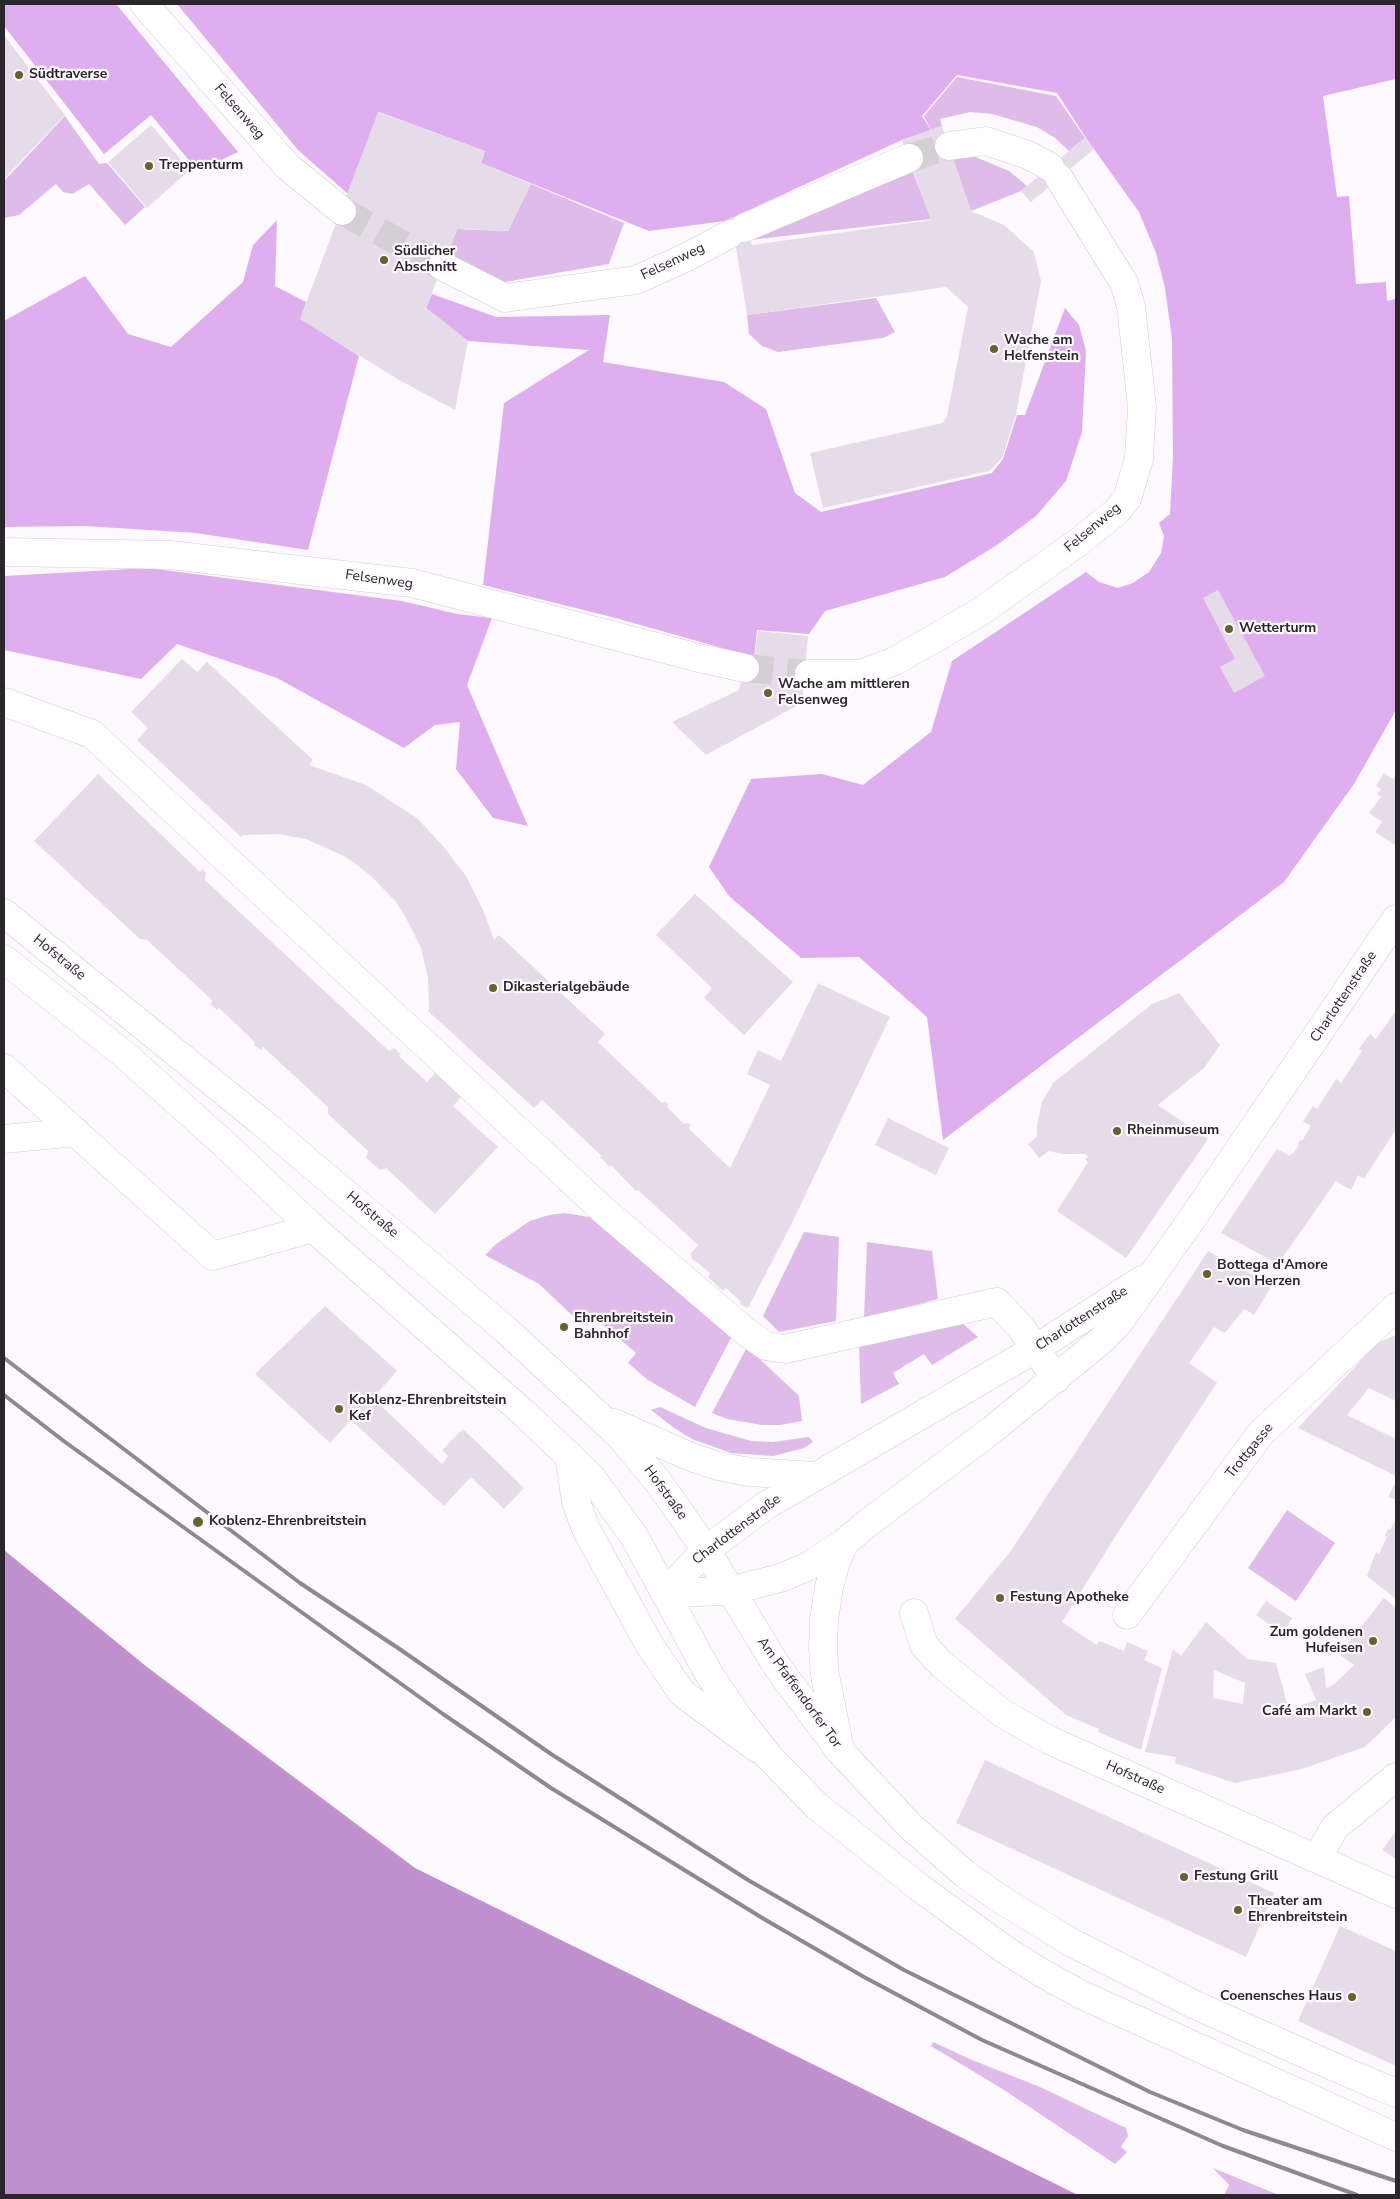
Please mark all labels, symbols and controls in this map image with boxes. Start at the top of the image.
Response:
place label: Südtraverse [29,67,107,83]
marker: Südtraverse [13,69,25,81]
street label: Felsenweg [210,81,268,143]
place label: Treppenturm [159,158,243,174]
marker: Treppenturm [143,160,155,172]
street label: Felsenweg [638,240,708,284]
place label: Südlicher Abschnitt [394,244,457,276]
marker: Südlicher Abschnitt [378,254,390,266]
place label: Wache am Helfenstein [1004,333,1079,366]
marker: Wache am Helfenstein [988,343,1000,355]
street label: Felsenweg [1061,500,1125,556]
street label: Felsenweg [344,567,414,593]
place label: Wetterturm [1239,621,1316,637]
marker: Wetterturm [1223,623,1235,635]
place label: Wache am mittleren Felsenweg [778,677,910,710]
marker: Wache am mittleren Felsenweg [762,687,774,699]
street label: Hofstraße [29,932,89,984]
street label: Charlottenstraße [1307,948,1381,1046]
place label: Dikasterialgebäude [503,980,629,996]
marker: Dikasterialgebäude [487,982,499,994]
place label: Rheinmuseum [1127,1123,1219,1139]
marker: Rheinmuseum [1111,1125,1123,1137]
street label: Hofstraße [342,1188,402,1242]
place label: Bottega d'Amore - von Herzen [1217,1258,1328,1290]
marker: Bottega d'Amore - von Herzen [1201,1268,1213,1280]
street label: Charlottenstraße [1033,1283,1131,1355]
place label: Ehrenbreitstein Bahnhof [574,1311,673,1344]
marker: Ehrenbreitstein Bahnhof [558,1321,570,1333]
place label: Koblenz-Ehrenbreitstein Kef [349,1393,506,1425]
marker: Koblenz-Ehrenbreitstein Kef [333,1403,345,1415]
street label: Trottgasse [1223,1420,1277,1482]
street label: Hofstraße [640,1463,690,1523]
street label: Charlottenstraße [689,1491,785,1569]
place label: Koblenz-Ehrenbreitstein [209,1514,366,1530]
marker: Koblenz-Ehrenbreitstein [191,1515,205,1529]
place label: Festung Apotheke [1010,1590,1129,1606]
marker: Festung Apotheke [994,1592,1006,1604]
place label: Zum goldenen Hufeisen [1270,1625,1363,1658]
street label: Am Pfaffendorfer Tor [753,1634,845,1752]
marker: Zum goldenen Hufeisen [1367,1635,1379,1647]
place label: Café am Markt [1262,1704,1357,1720]
marker: Café am Markt [1361,1706,1373,1718]
street label: Hofstraße [1103,1758,1167,1798]
place label: Festung Grill [1194,1869,1278,1885]
marker: Festung Grill [1178,1871,1190,1883]
place label: Theater am Ehrenbreitstein [1248,1894,1347,1926]
marker: Theater am Ehrenbreitstein [1232,1904,1244,1916]
place label: Coenensches Haus [1220,1989,1342,2005]
marker: Coenensches Haus [1346,1991,1358,2003]

